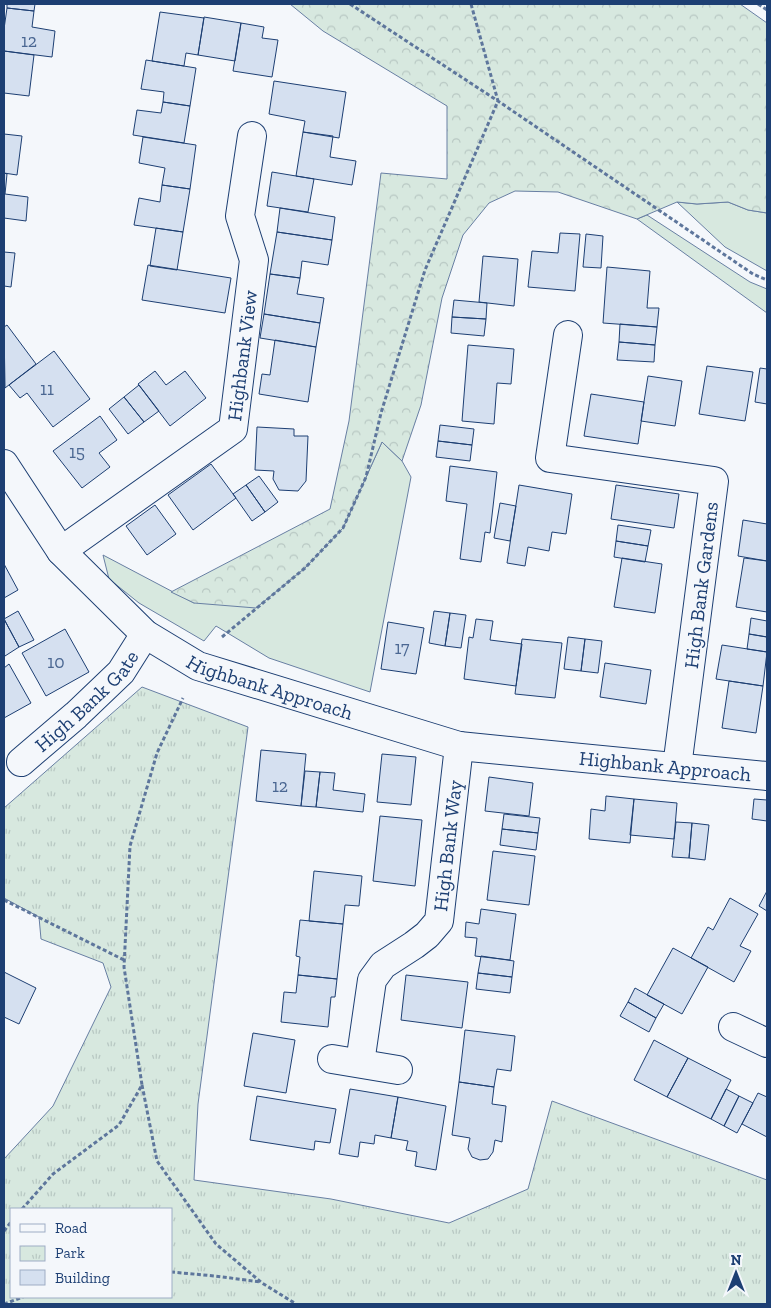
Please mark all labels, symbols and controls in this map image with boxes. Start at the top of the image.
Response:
house number: 12 [21,30,37,52]
street label: Highbank View [222,288,262,422]
house number: 11 [40,378,54,400]
house number: 15 [69,441,85,463]
street label: High Bank Gardens [679,500,723,670]
house number: 17 [394,637,410,659]
street label: High Bank Gate [30,646,144,757]
street label: Highbank Approach [182,650,357,725]
house number: 10 [47,651,65,673]
street label: Highbank Approach [578,746,753,786]
house number: 12 [272,775,288,797]
street label: High Bank Way [428,778,467,913]
legend [10,1208,172,1298]
text: Road [55,1219,88,1237]
text: Park [55,1244,85,1262]
north arrow [711,1248,761,1298]
text: N [731,1252,742,1269]
text: Building [55,1269,110,1287]

